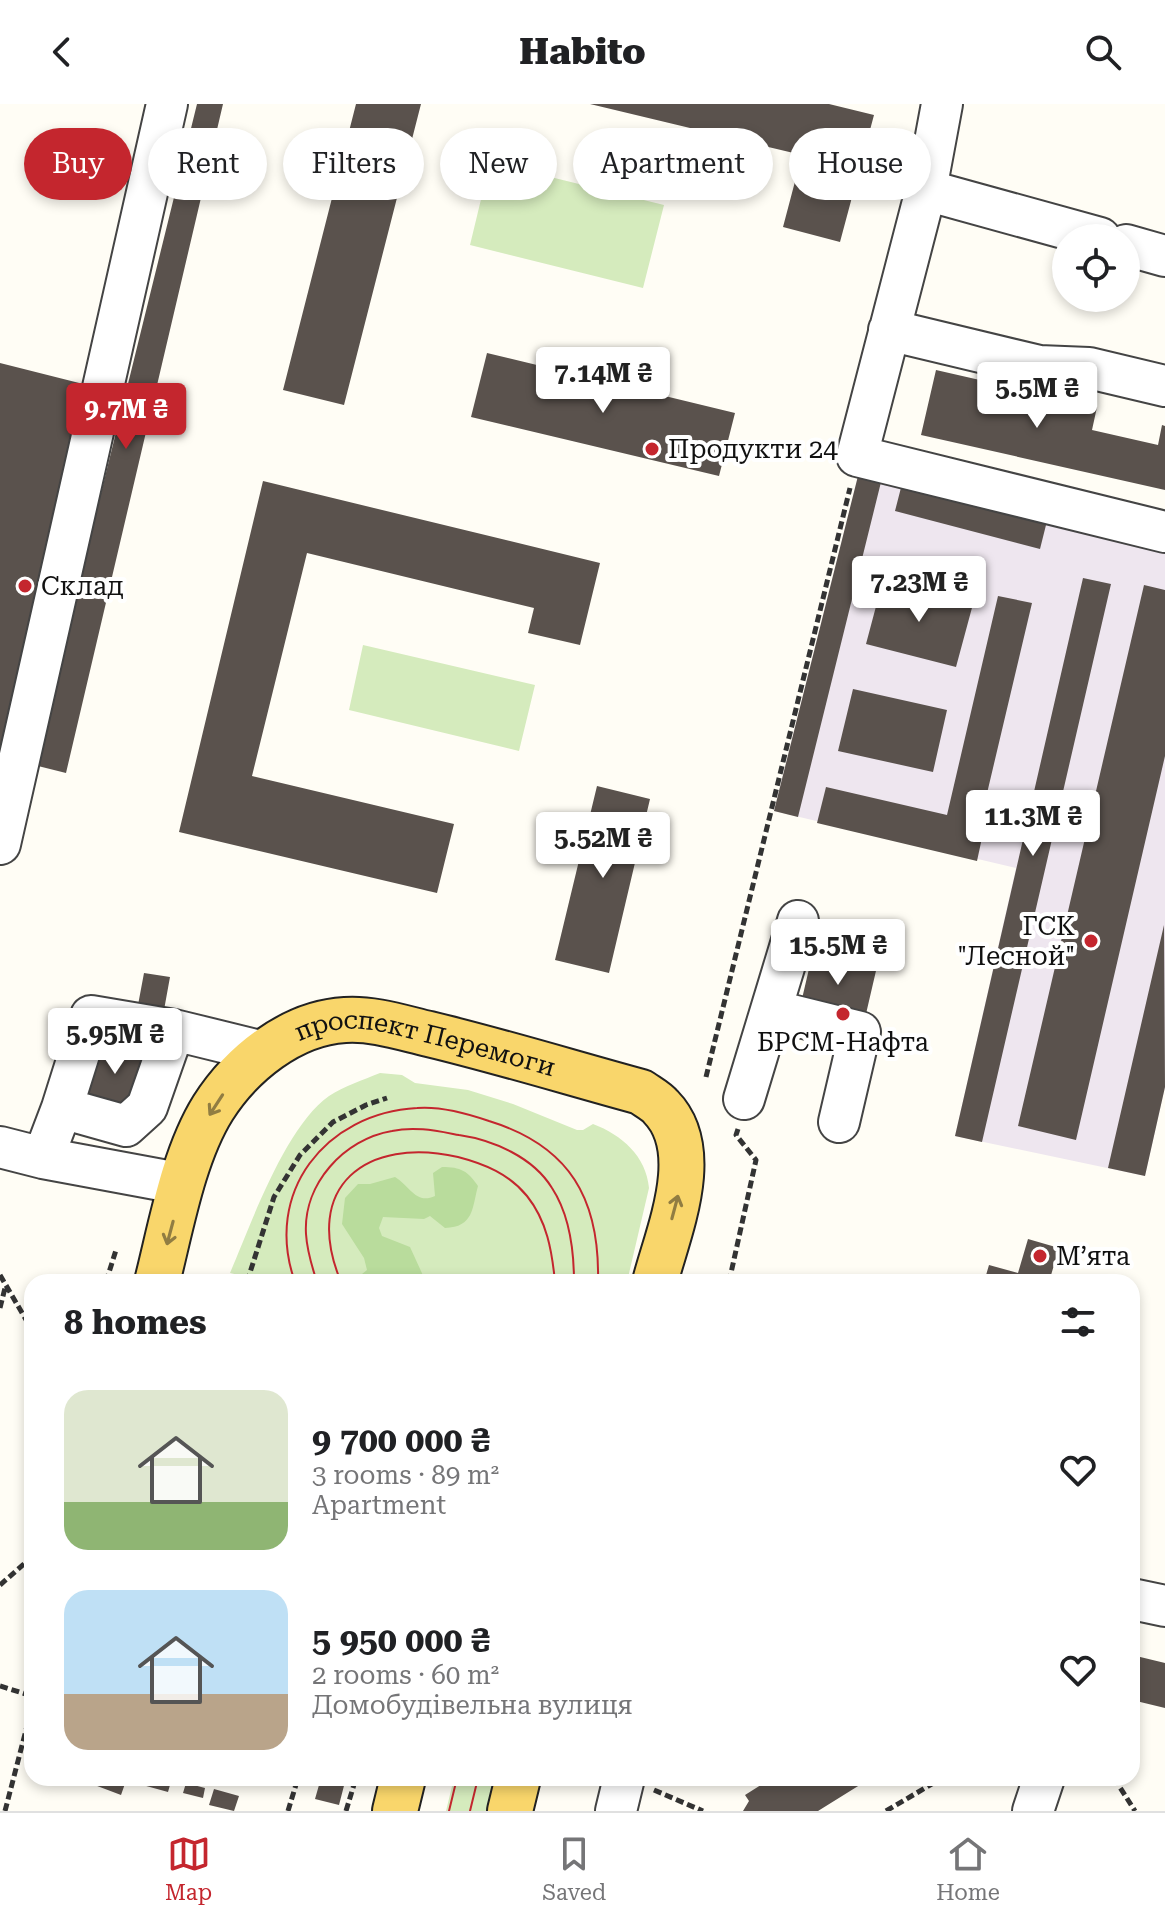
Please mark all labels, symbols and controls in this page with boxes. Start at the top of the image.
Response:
icon: back [40,30,84,74]
icon: search [1081,30,1125,74]
text: Habito [519,31,646,73]
chip: Buy [24,128,132,200]
chip: Rent [148,128,267,200]
chip: Filters [283,128,424,200]
chip: New [440,128,557,200]
chip: Apartment [573,128,773,200]
chip: House [789,128,931,200]
map controls [1052,224,1140,312]
button: locate [1052,224,1140,312]
pin: 7.14M ₴ [529,347,677,415]
text: 7.14M ₴ [554,358,652,388]
pin: 5.5M ₴ [972,362,1102,430]
text: 5.5M ₴ [995,373,1079,403]
pin: 9.7M ₴ [61,383,191,451]
text: 9.7M ₴ [84,394,168,424]
place label: Продукти 24 [668,434,838,464]
marker: Продукти 24 [643,440,661,458]
pin: 7.23M ₴ [845,556,993,624]
text: 7.23M ₴ [870,567,968,597]
place label: Склад [41,571,124,601]
marker: Склад [16,577,34,595]
pin: 11.3M ₴ [959,790,1107,858]
text: 11.3M ₴ [984,801,1082,831]
pin: 5.52M ₴ [529,812,677,880]
text: 5.52M ₴ [554,823,652,853]
place label: ГСК "Лесной" [957,911,1075,971]
pin: 15.5M ₴ [764,919,912,987]
text: 15.5M ₴ [789,930,887,960]
marker: ГСК "Лесной" [1082,932,1100,950]
street label: проспект Перемоги [290,1005,559,1082]
marker: БРСМ-Hафта [834,1005,852,1023]
pin: 5.95M ₴ [41,1008,189,1076]
text: 5.95M ₴ [66,1019,164,1049]
place label: БРСМ-Hафта [757,1027,929,1057]
one-way arrow [208,1093,224,1116]
one-way arrow [668,1194,683,1220]
one-way arrow [161,1220,176,1246]
place label: Мʼята [1056,1241,1130,1271]
marker: Мʼята [1031,1247,1049,1265]
icon: filters [1056,1300,1100,1344]
text: 8 homes [64,1302,207,1342]
text: 9 700 000 ₴ [312,1420,490,1460]
icon: home [128,1422,224,1518]
icon: heart [1056,1448,1100,1492]
text: 3 rooms · 89 m² [312,1460,499,1490]
text: Apartment [312,1490,446,1520]
text: 5 950 000 ₴ [312,1620,490,1660]
icon: home [128,1622,224,1718]
icon: heart [1056,1648,1100,1692]
text: 2 rooms · 60 m² [312,1660,499,1690]
text: Домобудівельна вулиця [312,1690,633,1720]
tab: Map [165,1832,212,1905]
tab: Saved [542,1832,606,1905]
tab: Home [936,1832,1000,1905]

